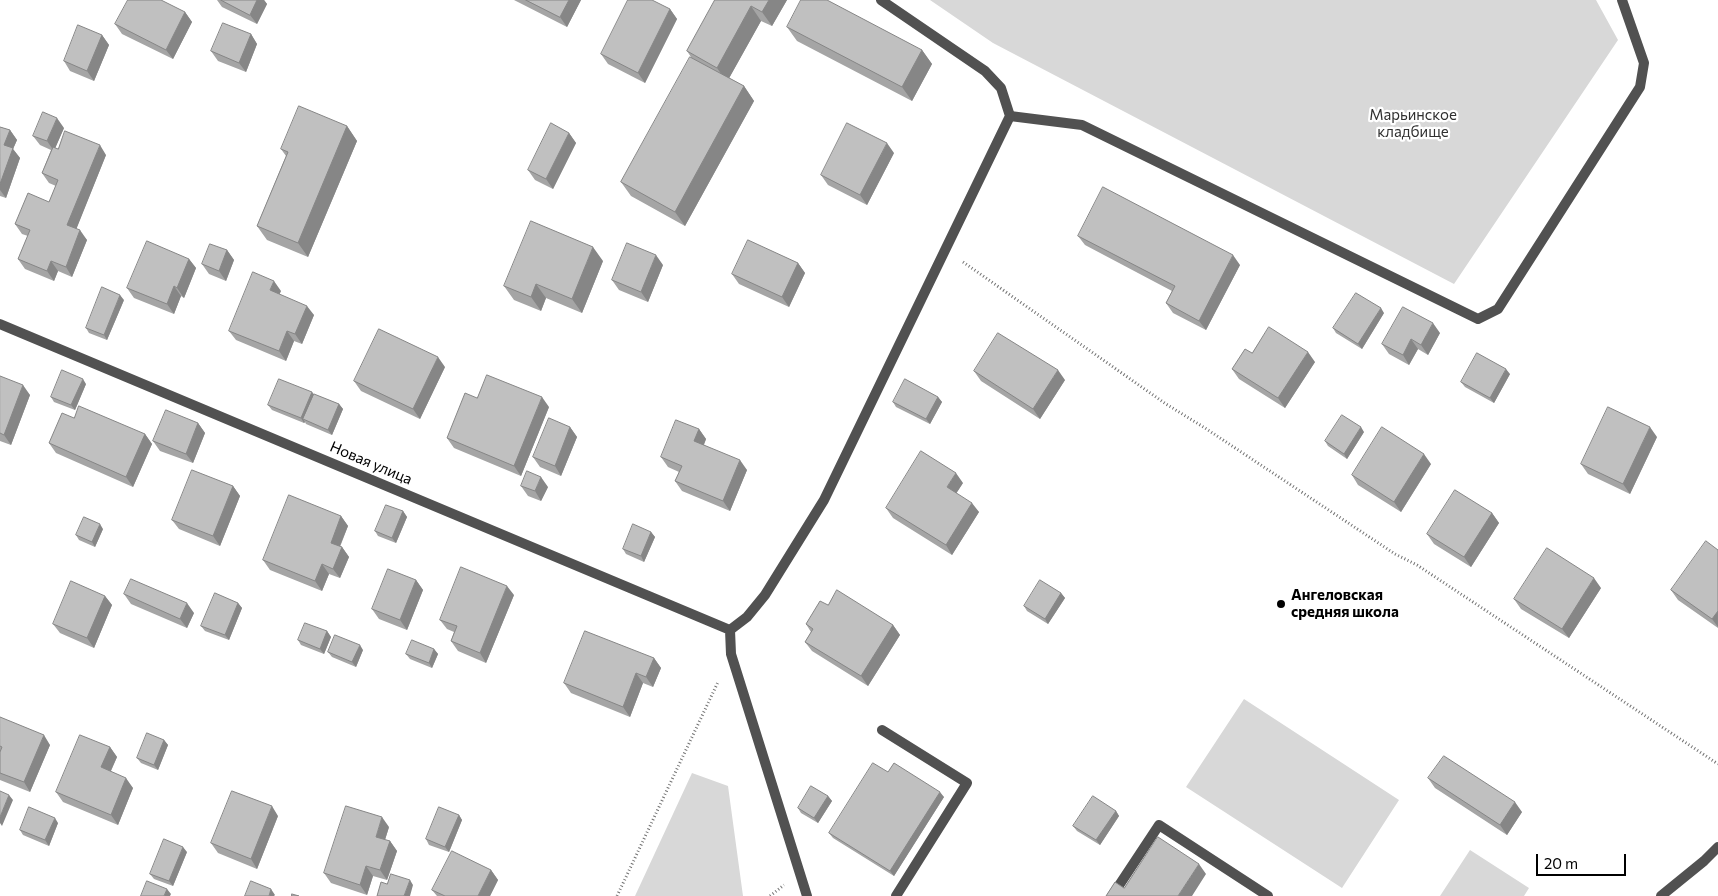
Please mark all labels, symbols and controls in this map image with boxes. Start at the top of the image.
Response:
park label: Марьинское кладбище [1369,106,1457,141]
street label: Новая улица [327,438,415,488]
place label: Ангеловская средняя школа [1291,586,1399,621]
marker: Ангеловская средняя школа [1275,598,1287,610]
scale bar [1538,844,1628,876]
text: 20 m [1544,854,1578,872]

